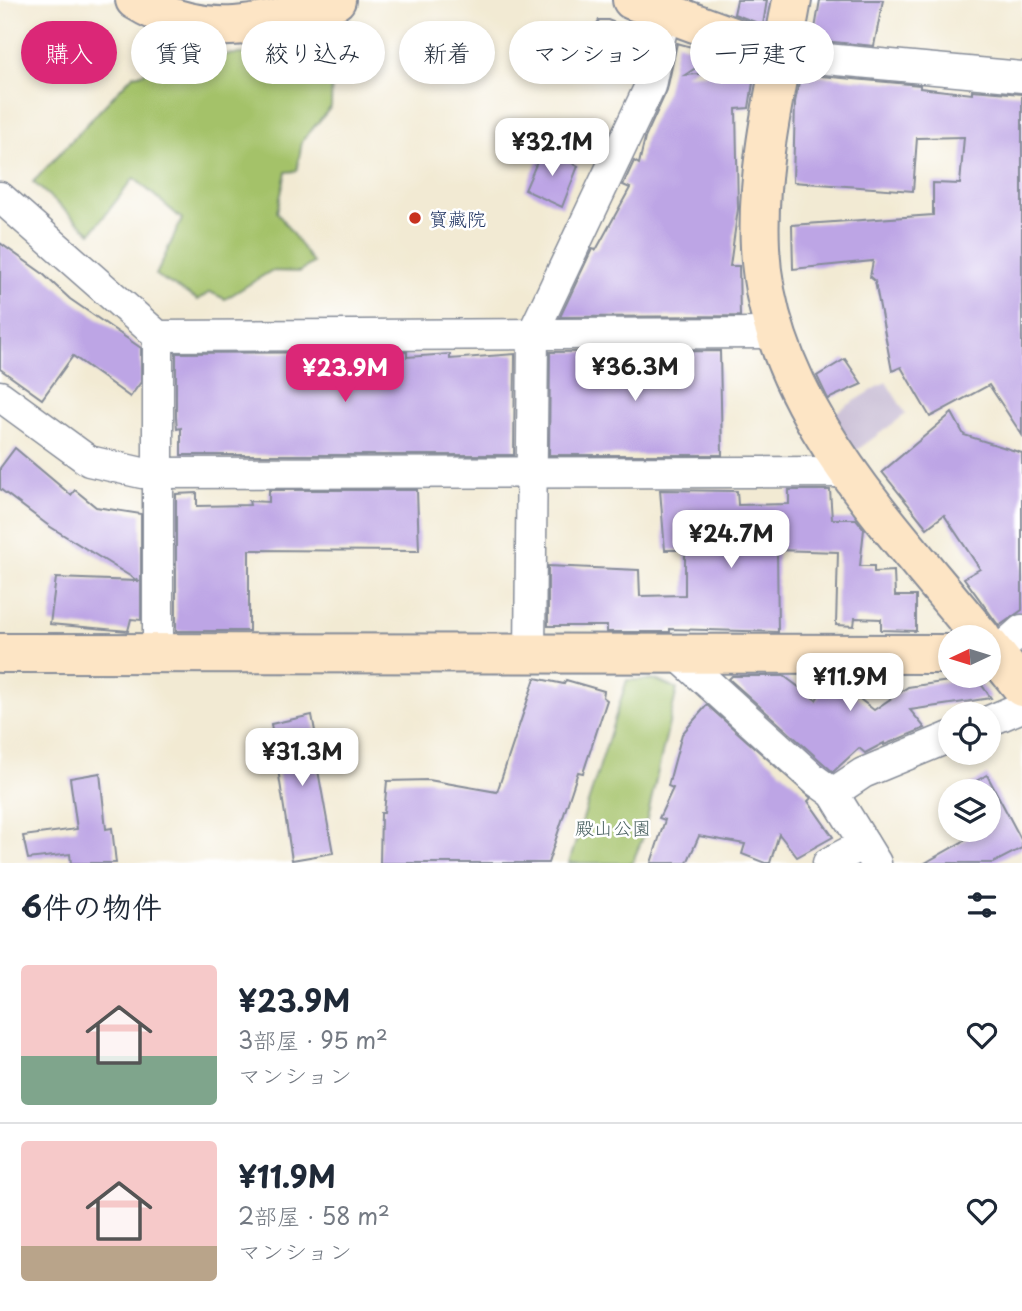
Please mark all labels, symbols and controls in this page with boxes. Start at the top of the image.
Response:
chip: 購入 [21,21,117,84]
chip: 賃貸 [131,21,227,84]
chip: 絞り込み [241,21,385,84]
chip: 新着 [399,21,495,84]
chip: マンション [509,21,676,84]
chip: 一戸建て [690,21,834,84]
pin: ¥32.1M [495,118,609,178]
text: ¥32.1M [511,123,593,158]
place label: 寳藏院 [429,204,486,232]
marker: 寳藏院 [407,210,423,226]
pin: ¥23.9M [288,344,402,404]
pin: ¥36.3M [578,344,692,403]
text: ¥36.3M [591,348,679,383]
text: ¥23.9M [302,349,388,384]
pin: ¥24.7M [674,510,788,570]
text: ¥24.7M [688,515,774,550]
north arrow [938,625,1001,688]
map controls [938,625,1001,842]
pin: ¥11.9M [793,654,907,713]
text: ¥11.9M [812,658,888,693]
button: locate [938,702,1001,765]
pin: ¥31.3M [245,728,359,788]
text: ¥31.3M [261,733,343,768]
button: layers [938,779,1001,842]
park label: 殿山公園 [575,813,651,841]
text: 6件の物件 [21,883,162,928]
icon: filters [963,886,1001,924]
text: ¥23.9M [238,977,350,1022]
icon: home [77,993,161,1077]
icon: heart [963,1016,1001,1054]
text: 3部屋 · 95 m² [238,1022,388,1057]
text: マンション [238,1057,352,1092]
text: ¥11.9M [238,1153,336,1198]
icon: home [77,1169,161,1253]
icon: heart [963,1192,1001,1230]
text: 2部屋 · 58 m² [238,1198,390,1233]
text: マンション [238,1233,352,1268]

